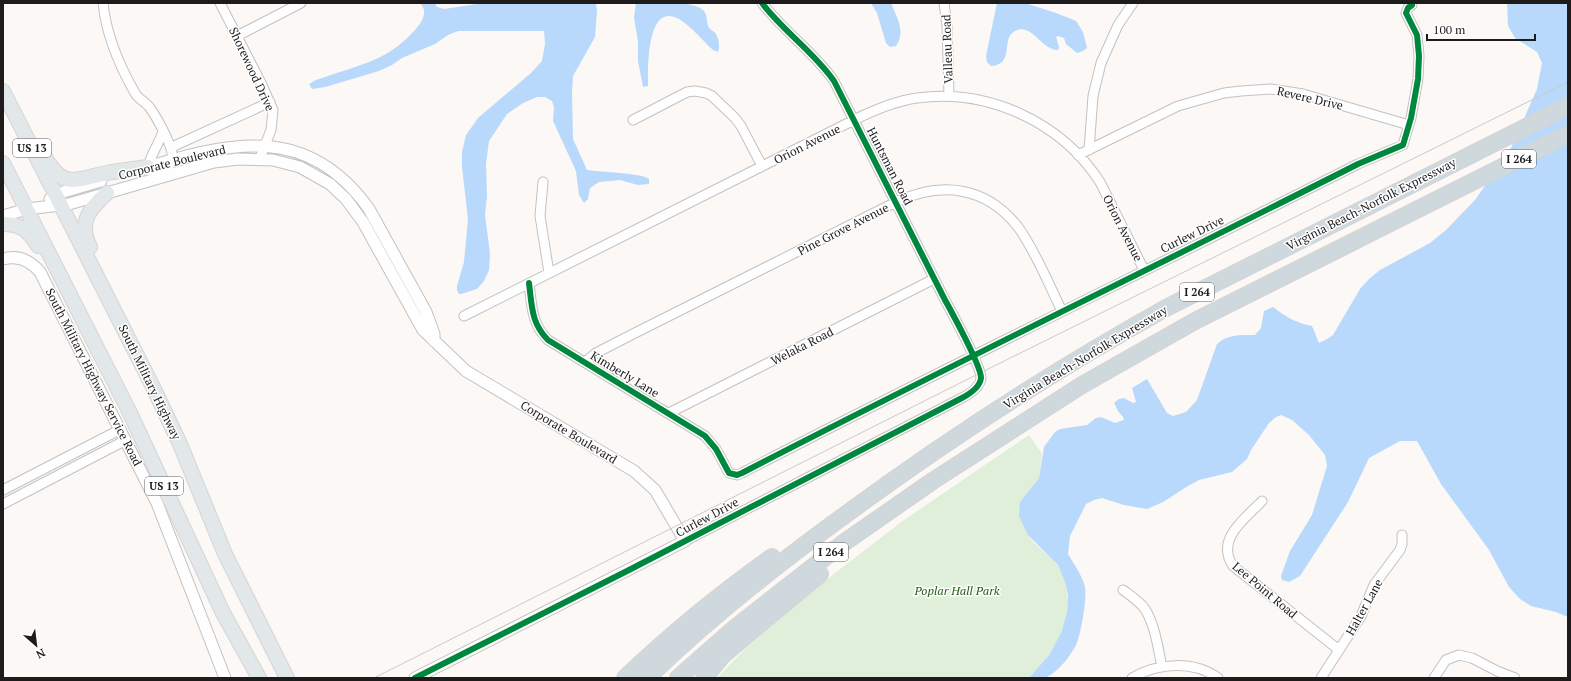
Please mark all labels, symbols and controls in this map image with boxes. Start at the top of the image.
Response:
street label: Valleau Road [938,14,956,84]
scale bar [1427,16,1535,42]
text: 100 m [1433,22,1466,37]
street label: Shorewood Drive [226,25,278,113]
street label: Revere Drive [1276,83,1344,113]
street label: Orion Avenue [771,121,843,167]
street label: Huntsman Road [864,124,916,208]
road number: US 13 [13,139,51,157]
street label: Corporate Boulevard [117,141,227,183]
road number: I 264 [1502,150,1536,168]
street label: Virginia Beach-Norfolk Expressway [1284,154,1459,253]
street label: Orion Avenue [1100,192,1146,264]
street label: Pine Grove Avenue [795,200,891,258]
street label: Curlew Drive [1158,212,1226,256]
road number: I 264 [1180,283,1214,301]
street label: South Military Highway Service Road [42,286,146,469]
street label: Virginia Beach-Norfolk Expressway [1000,302,1170,412]
street label: South Military Highway [116,322,185,443]
street label: Welaka Road [768,324,836,368]
street label: Kimberly Lane [588,348,662,400]
street label: Corporate Boulevard [518,397,620,467]
road number: US 13 [145,477,183,495]
street label: Curlew Drive [673,494,741,540]
road number: I 264 [814,543,848,561]
street label: Lee Point Road [1230,559,1301,622]
street label: Halter Lane [1342,576,1386,638]
park label: Poplar Hall Park [913,583,1000,598]
north arrow [16,625,56,665]
text: N [33,646,48,662]

